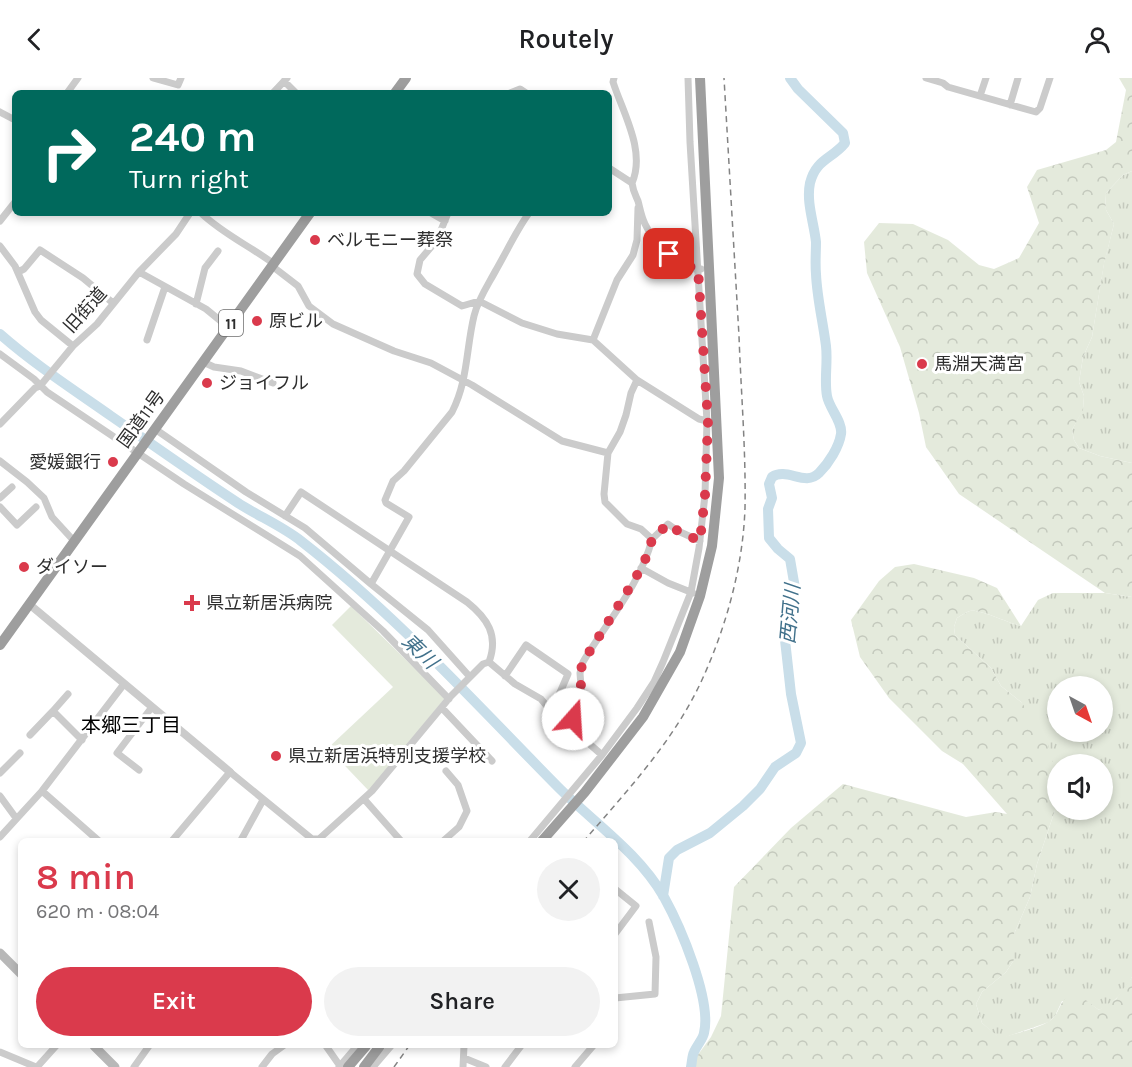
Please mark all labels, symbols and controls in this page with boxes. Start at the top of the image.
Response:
icon: back [18,23,51,56]
text: Routely [518,23,614,55]
icon: person [1081,23,1114,56]
text: 240 m [129,112,256,162]
icon: right [30,114,108,192]
text: Turn right [129,163,249,195]
pin [643,228,694,279]
place label: ベルモニー葬祭 [327,229,453,251]
marker: ベルモニー葬祭 [308,233,322,247]
icon: arrive [652,237,685,270]
street label: 旧街道 [59,283,111,337]
road number: 11 [219,310,243,336]
place label: 原ビル [269,310,323,332]
marker: 原ビル [250,314,264,328]
place label: 馬淵天満宮 [934,353,1024,375]
marker: 馬淵天満宮 [915,357,929,371]
place label: ジョイフル [219,372,309,394]
marker: ジョイフル [200,376,214,390]
street label: 国道11号 [113,386,169,452]
place label: 愛媛銀行 [29,451,101,473]
marker: 愛媛銀行 [106,455,120,469]
place label: ダイソー [36,556,108,578]
marker: ダイソー [17,560,31,574]
water label: 西河川 [776,581,805,645]
place label: 県立新居浜病院 [206,592,332,614]
marker: 県立新居浜病院 [183,594,201,612]
water label: 東川 [397,629,443,675]
north arrow [1047,676,1113,742]
map controls [1047,676,1113,820]
position arrow [541,687,605,751]
district label: 本郷三丁目 [81,714,181,737]
place label: 県立新居浜特別支援学校 [288,745,486,767]
marker: 県立新居浜特別支援学校 [269,749,283,763]
button: sound [1047,754,1113,820]
text: 8 min [36,856,136,898]
button: close [537,858,600,921]
text: 620 m · 08:04 [36,900,159,923]
button: Exit [36,967,312,1036]
button: Share [324,967,600,1036]

